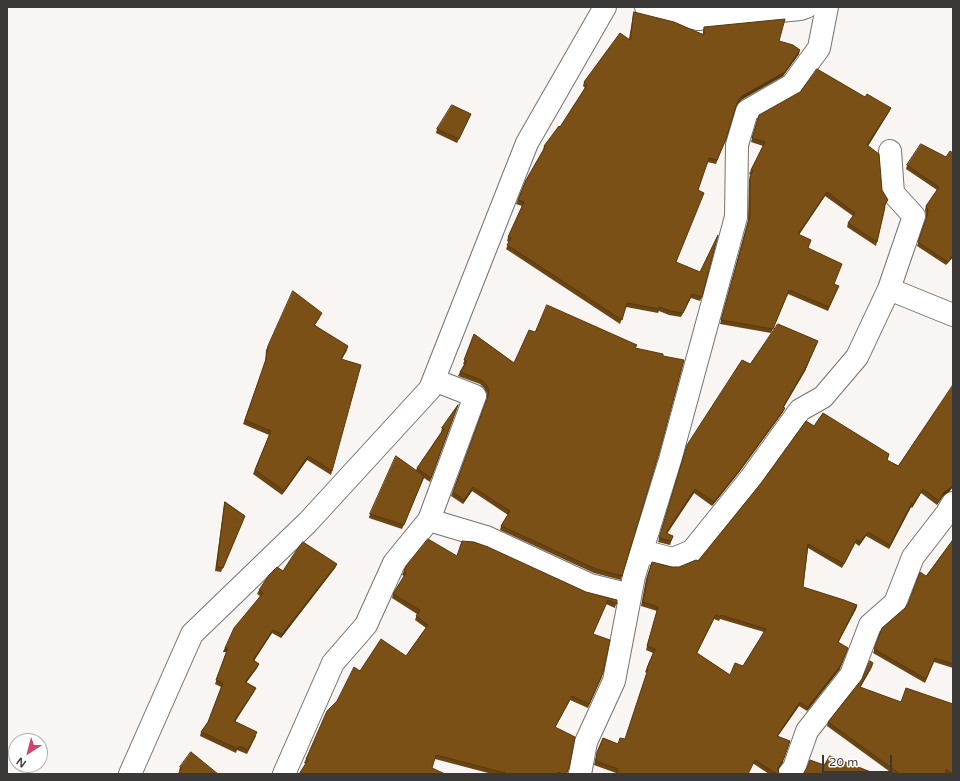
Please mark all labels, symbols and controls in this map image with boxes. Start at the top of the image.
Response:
north arrow [8,733,48,773]
scale bar [824,747,894,773]
text: N [14,754,29,770]
text: 20 m [829,755,858,769]

